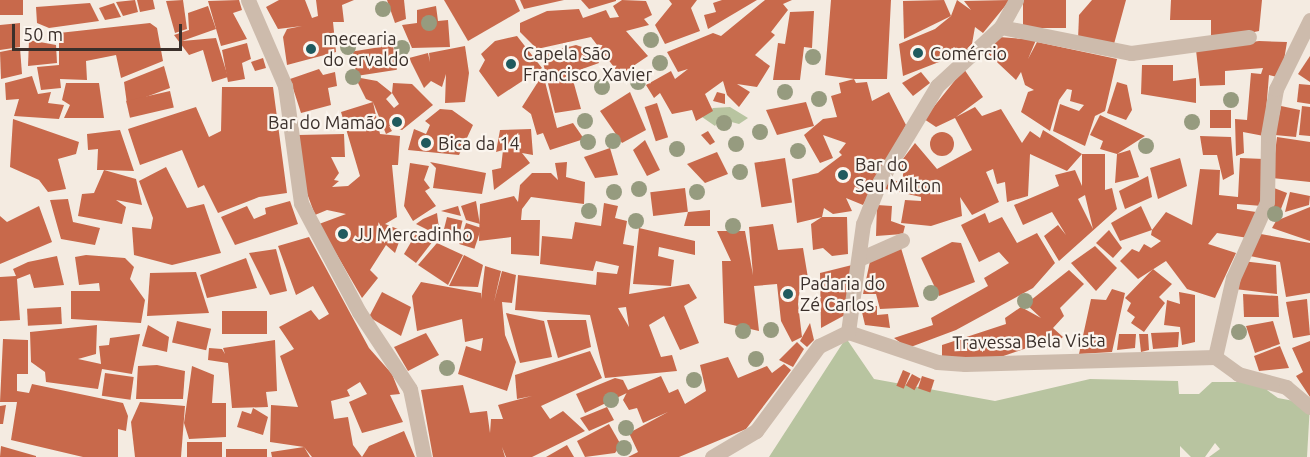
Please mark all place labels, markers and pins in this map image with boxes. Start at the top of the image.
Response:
place label: mecearia do ervaldo [323,28,409,70]
marker: mecearia do ervaldo [304,42,318,56]
place label: Comércio [930,42,1007,64]
place label: Capela São Francisco Xavier [523,43,652,86]
marker: Comércio [911,46,925,60]
marker: Capela São Francisco Xavier [504,57,518,71]
place label: Bar do Mamão [268,111,385,133]
marker: Bar do Mamão [390,115,404,129]
place label: Bica da 14 [438,132,520,154]
marker: Bica da 14 [419,136,433,150]
place label: Bar do Seu Milton [855,154,941,196]
marker: Bar do Seu Milton [836,168,850,182]
place label: JJ Mercadinho [355,223,473,245]
marker: JJ Mercadinho [336,227,350,241]
place label: Padaria do Zé Carlos [800,273,885,316]
marker: Padaria do Zé Carlos [781,287,795,301]

